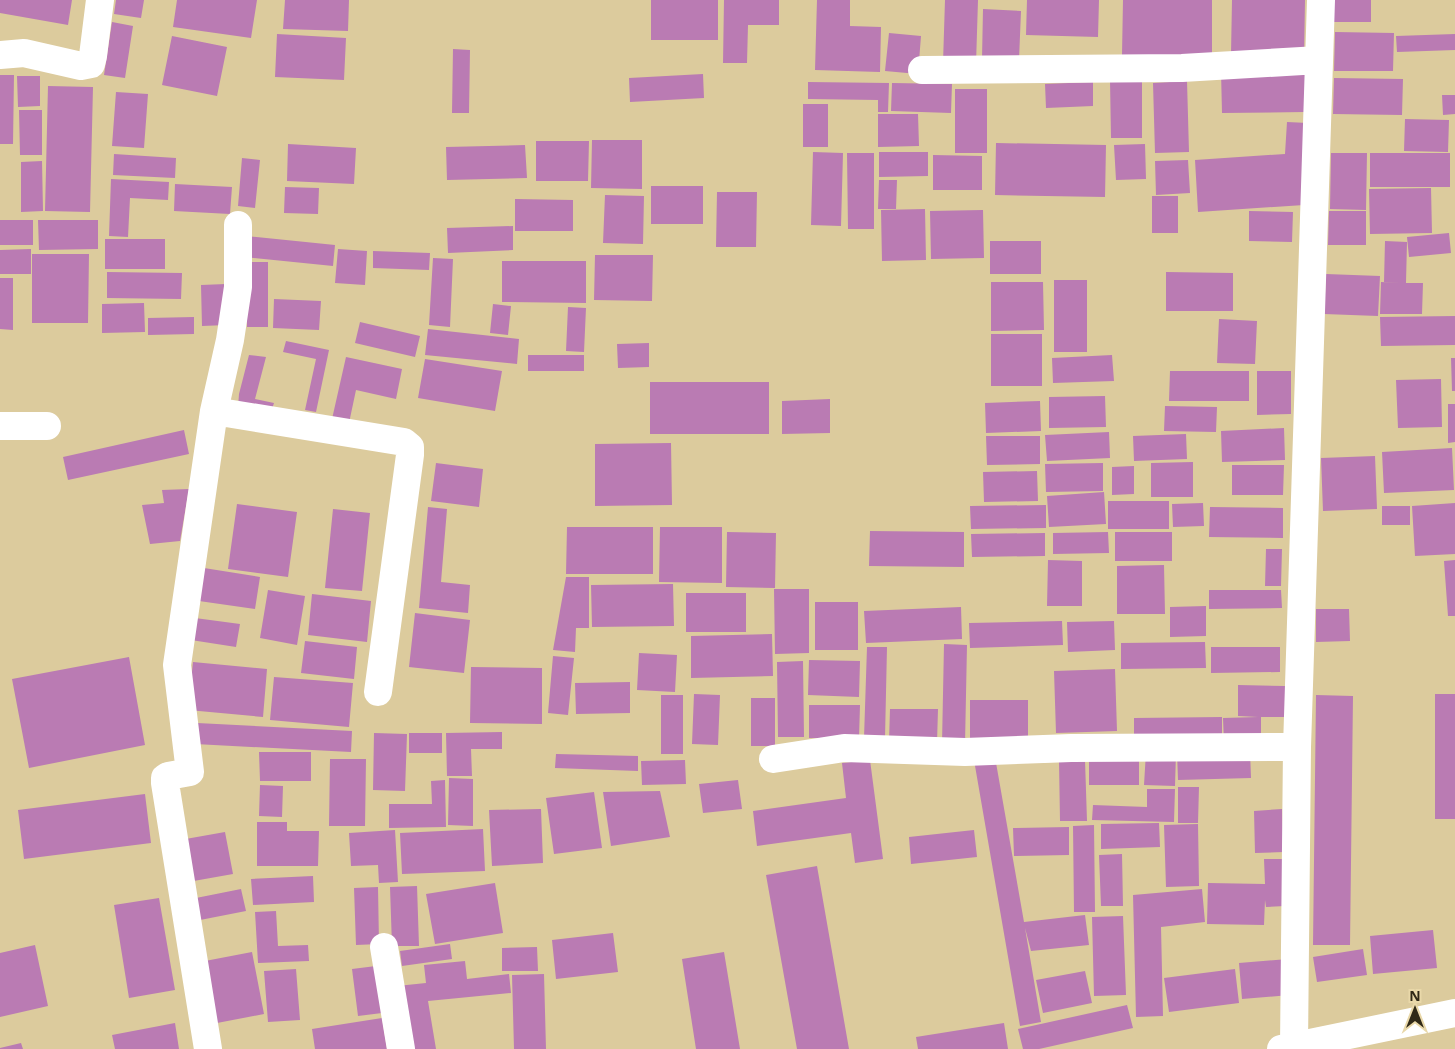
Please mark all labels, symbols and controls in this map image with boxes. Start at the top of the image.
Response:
north arrow [1390,984,1440,1034]
text: N [1409,986,1421,1005]

